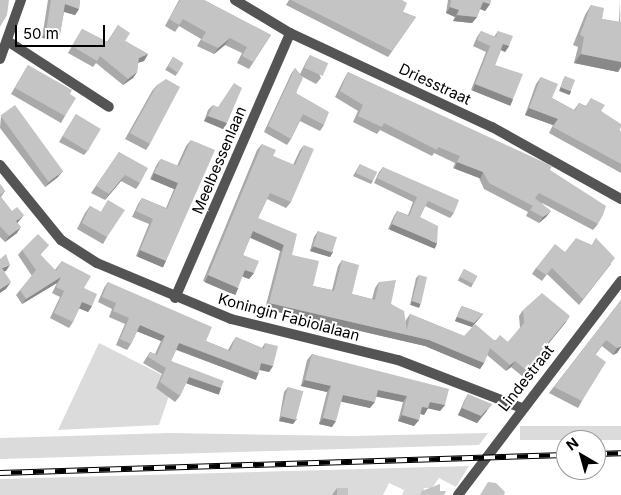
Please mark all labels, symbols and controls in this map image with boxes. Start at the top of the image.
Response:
scale bar [18,15,108,47]
text: 50 m [23,24,59,43]
street label: Driesstraat [396,60,474,108]
street label: Meelbessenlaan [188,103,250,217]
street label: Koningin Fabiolalaan [216,289,362,345]
street label: Lindestraat [495,341,557,415]
north arrow [556,430,606,480]
text: N [563,434,582,454]

